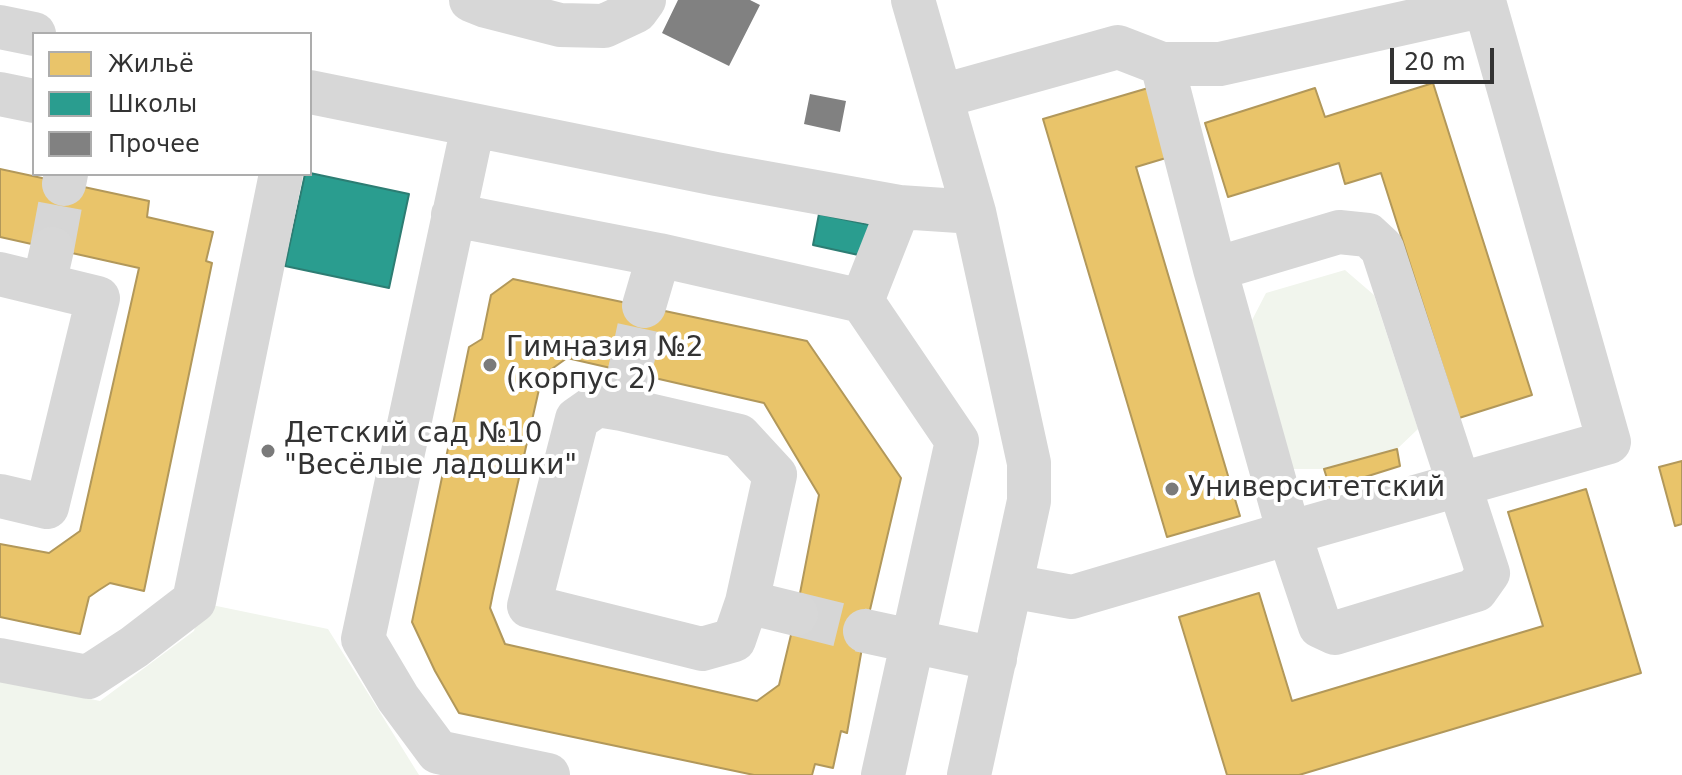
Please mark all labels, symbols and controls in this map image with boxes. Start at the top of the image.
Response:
legend [32,32,312,176]
scale bar [1394,32,1498,82]
text: 20 m [1404,48,1466,76]
text: Жильё [108,50,194,78]
text: Школы [108,90,197,118]
text: Прочее [108,130,200,158]
place label: Гимназия №2 (корпус 2) [506,332,704,398]
marker: Гимназия №2 (корпус 2) [481,356,499,374]
place label: Детский сад №10 "Весёлые ладошки" [284,418,577,484]
marker: Детский сад №10 "Весёлые ладошки" [259,442,277,460]
place label: Университетский [1188,472,1445,506]
marker: Университетский [1163,480,1181,498]

